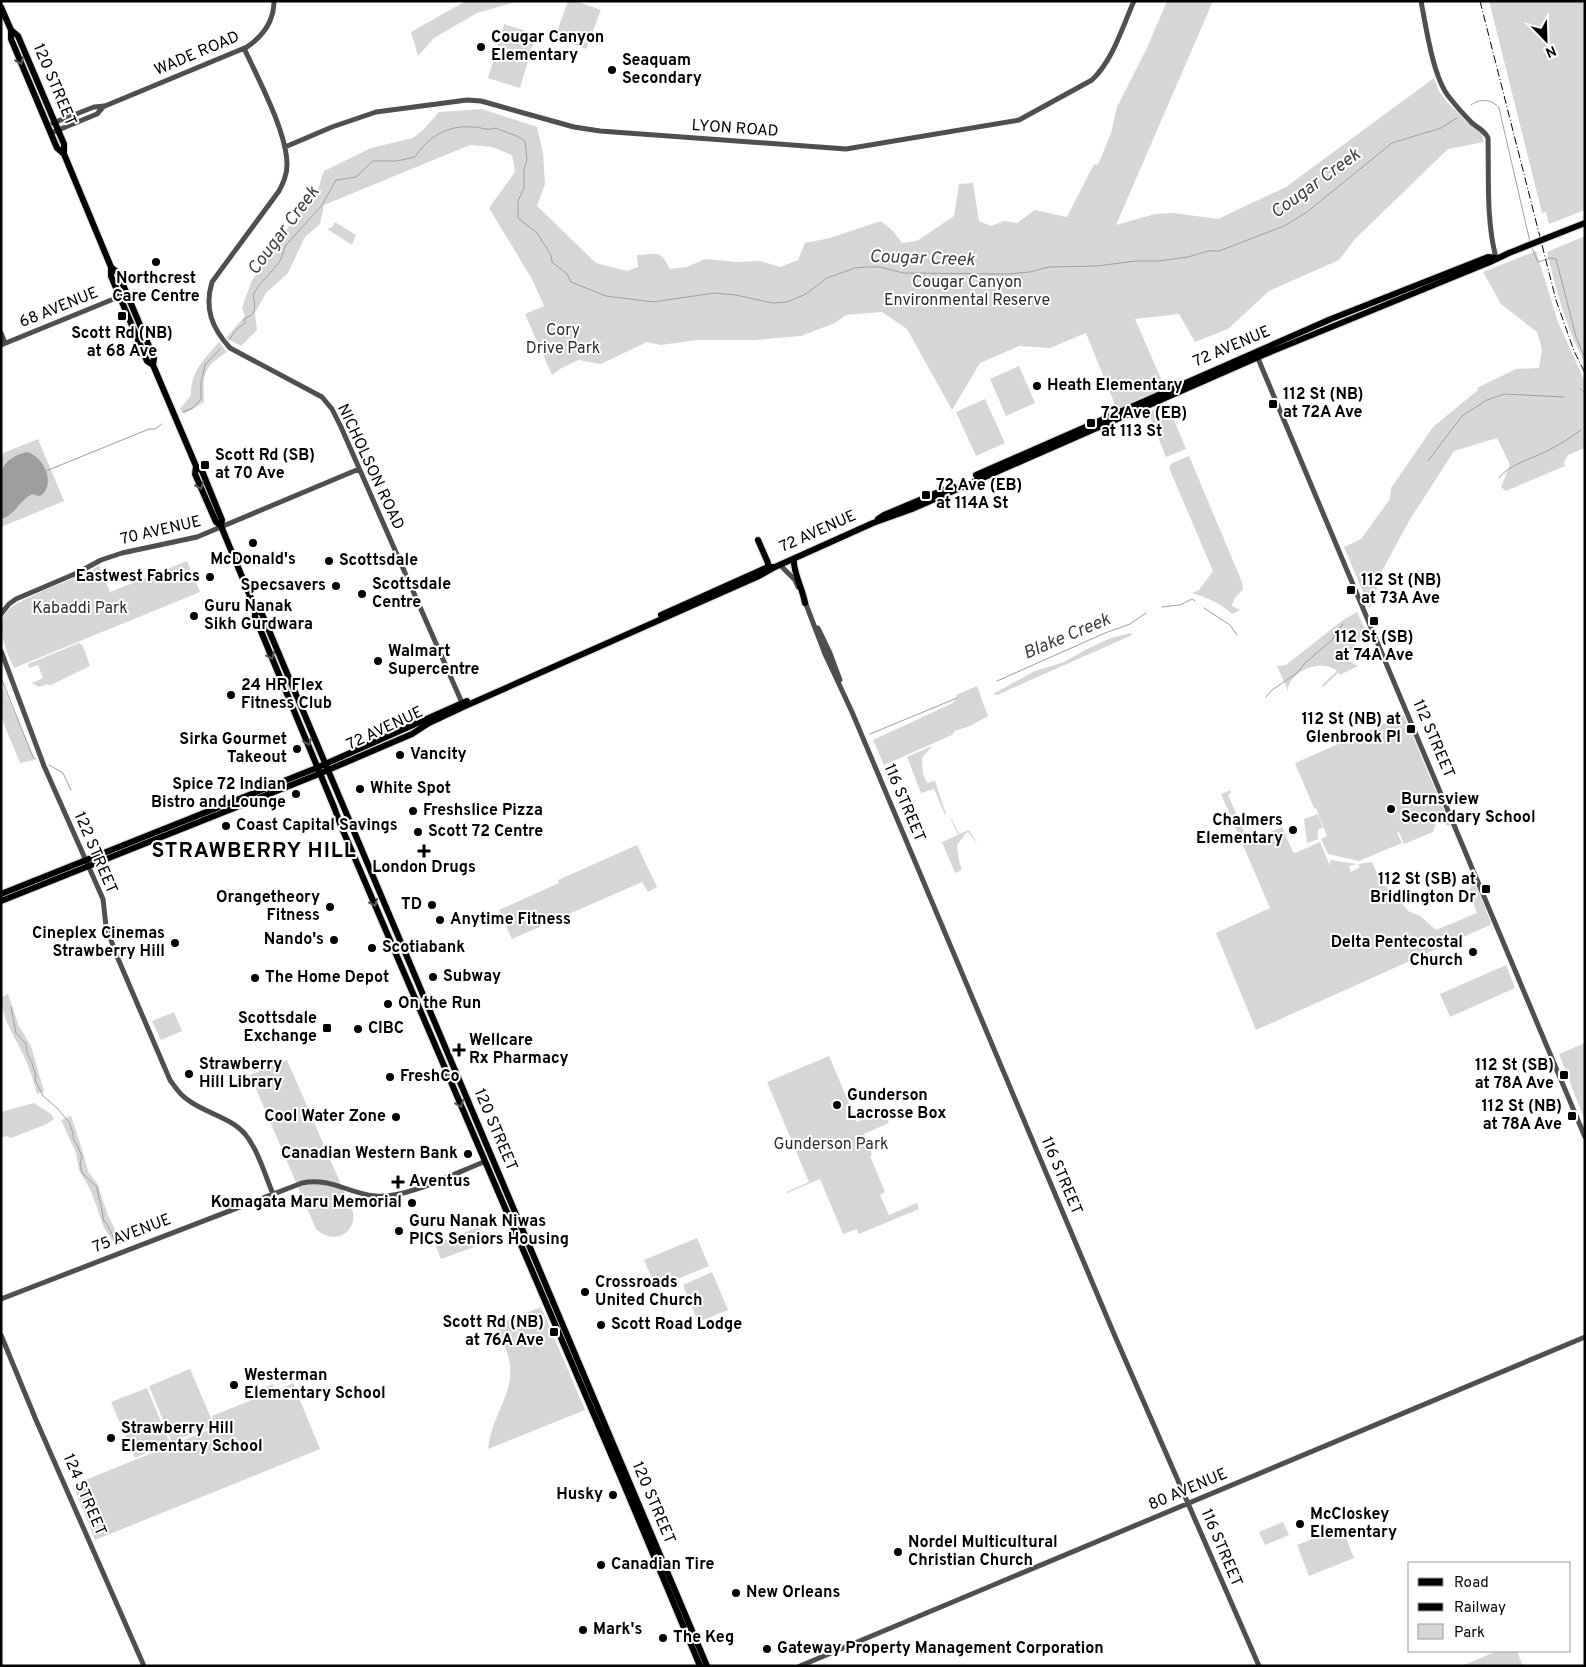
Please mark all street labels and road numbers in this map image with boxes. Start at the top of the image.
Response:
street label: WADE ROAD [151,27,243,81]
street label: 120 STREET [28,41,80,129]
street label: LYON ROAD [691,116,779,142]
street label: 68 AVENUE [17,283,101,333]
street label: 72 AVENUE [1190,322,1274,372]
street label: NICHOLSON ROAD [332,401,408,533]
street label: 72 AVENUE [776,506,860,558]
street label: 70 AVENUE [119,512,203,550]
street label: 112 STREET [1408,697,1458,781]
street label: 72 AVENUE [344,703,426,755]
street label: 116 STREET [879,761,929,845]
street label: 122 STREET [69,809,121,897]
street label: 120 STREET [469,1086,521,1174]
street label: 116 STREET [1036,1134,1086,1218]
street label: 75 AVENUE [90,1210,174,1258]
street label: 124 STREET [58,1451,110,1539]
street label: 120 STREET [627,1459,679,1547]
street label: 80 AVENUE [1145,1464,1231,1516]
street label: 116 STREET [1196,1506,1246,1590]

